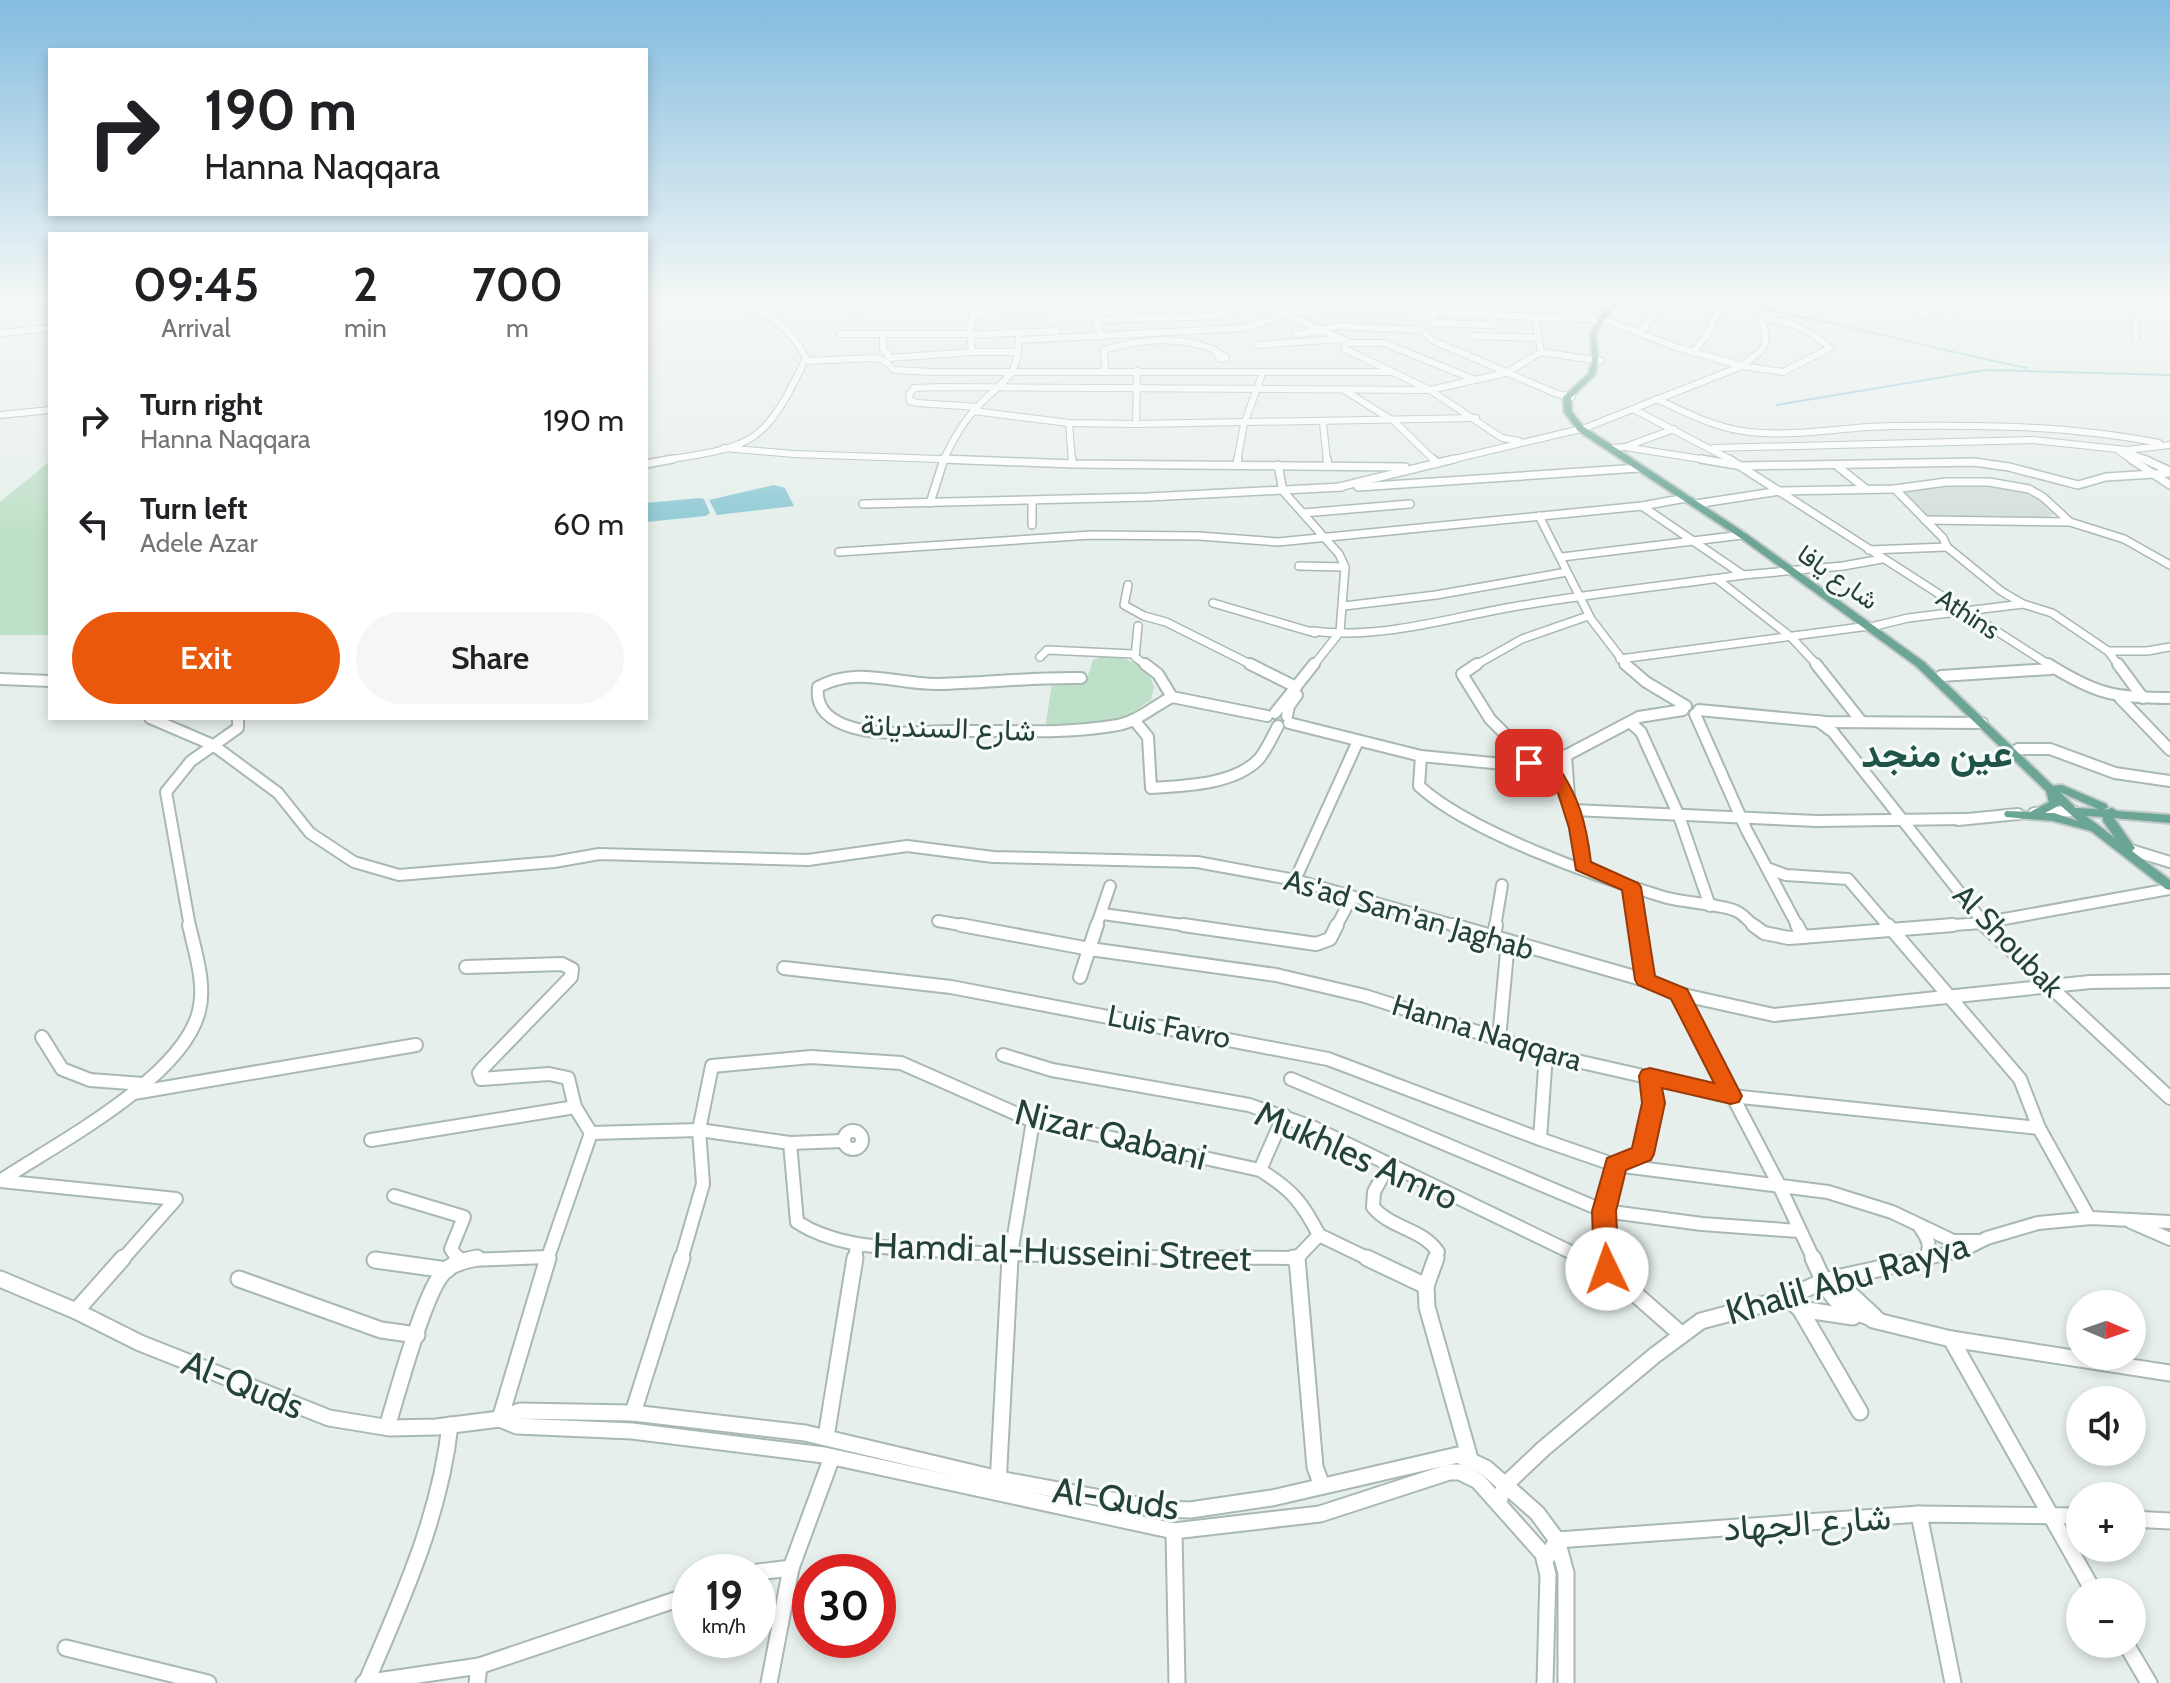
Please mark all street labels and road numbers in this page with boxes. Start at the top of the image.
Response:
street label: شارع يافا [1790,538,1885,618]
street label: Athins [1930,582,2006,646]
street label: شارع السنديانة [860,706,1036,751]
street label: As'ad Sam'an Jaghab [1280,861,1538,968]
street label: Al Shoubak [1946,877,2072,1005]
street label: Hanna Naqqara [1388,986,1587,1079]
street label: Luis Favro [1105,996,1234,1057]
street label: Nizar Qabani [1011,1089,1211,1179]
street label: Mukhles Amro [1249,1091,1465,1219]
street label: Hamdi al-Husseini Street [872,1222,1252,1280]
street label: Khalil Abu Rayya [1721,1222,1973,1334]
street label: Al-Quds [176,1340,310,1428]
street label: Al-Quds [1050,1467,1182,1529]
street label: شارع الجهاد [1721,1494,1893,1553]

